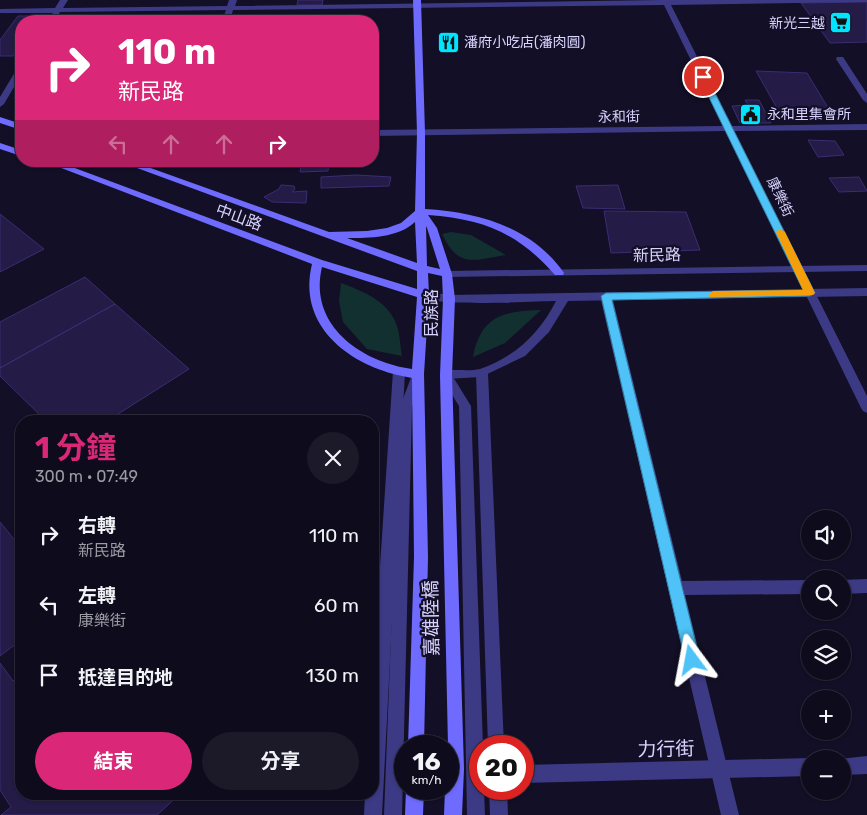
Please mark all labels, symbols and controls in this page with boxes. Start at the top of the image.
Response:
supermarket icon: 新光三越 [829,11,853,35]
place label: 新光三越 [769,15,825,32]
restaurant icon: 潘府小吃店(潘肉圓) [436,30,460,54]
text: 110 m [118,31,216,73]
place label: 潘府小吃店(潘肉圓) [464,34,586,51]
icon: right [35,35,100,100]
pin [682,56,724,98]
icon: arrive [689,63,717,91]
text: 新民路 [118,78,184,105]
public building icon: 永和里集會所 [739,102,763,126]
place label: 永和里集會所 [767,106,851,123]
street label: 永和街 [598,108,640,126]
icon: left [104,130,132,158]
icon: ahead [157,130,185,158]
icon: ahead [210,130,238,158]
icon: right [263,130,291,158]
street label: 康樂街 [763,174,797,220]
street label: 中山路 [213,200,265,234]
street label: 新民路 [633,245,681,265]
street label: 民族路 [422,289,441,337]
text: 1 分鐘 [35,430,116,466]
button: close [307,432,359,484]
text: 300 m · 07:49 [35,467,138,486]
map controls [801,510,851,800]
button: sound [801,510,851,560]
text: 右轉 [78,514,116,537]
icon: right [35,521,63,549]
text: 110 m [309,524,359,547]
text: 新民路 [78,541,126,560]
button: search [801,570,851,620]
street label: 嘉雄陸橋 [419,580,443,656]
text: 左轉 [78,584,116,607]
icon: left [35,591,63,619]
text: 60 m [314,594,359,617]
text: 康樂街 [78,611,126,630]
button: layers [801,630,851,680]
position arrow [665,633,717,685]
icon: arrive [35,661,63,689]
text: 130 m [306,664,359,687]
text: 抵達目的地 [78,666,173,689]
button: + [801,690,851,740]
button: 結束 [35,732,192,790]
button: 分享 [202,732,359,790]
speed limit sign: 20 [469,735,534,800]
street label: 力行街 [637,737,695,761]
text: 16 [412,747,441,776]
button: − [801,750,851,800]
text: km/h [412,773,441,787]

